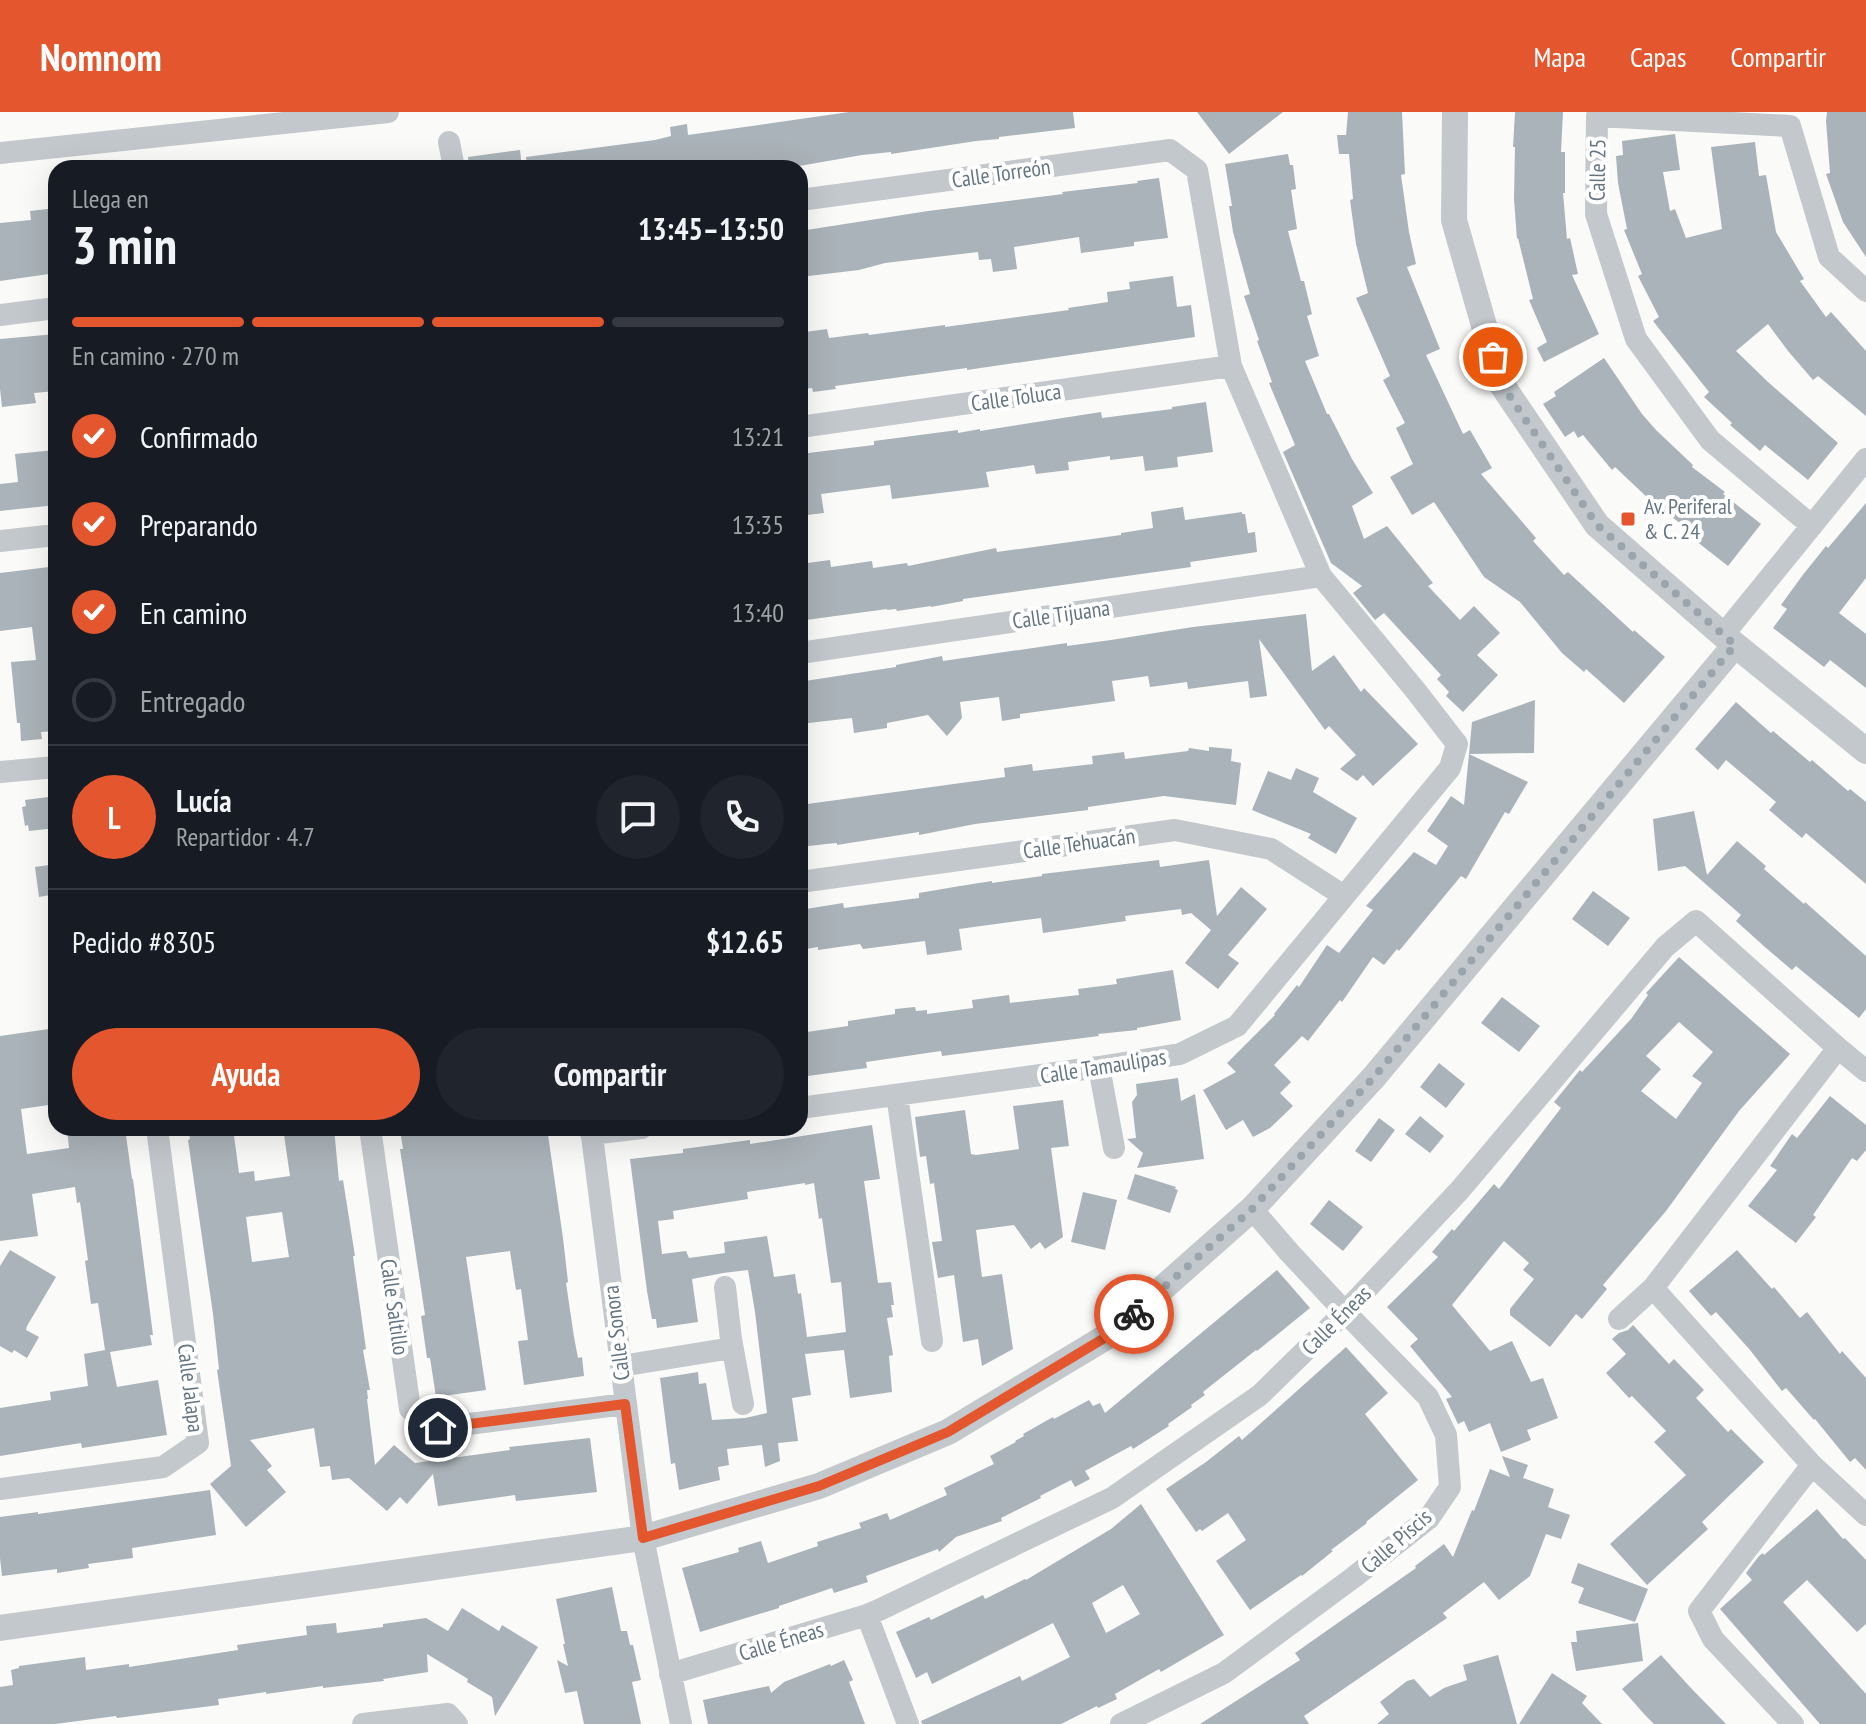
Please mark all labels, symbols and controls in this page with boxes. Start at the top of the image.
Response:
text: Nomnom [40,32,162,81]
text: Mapa [1534,38,1586,75]
text: Capas [1630,38,1686,75]
text: Compartir [1730,38,1826,75]
street label: Calle 25 [1582,139,1612,201]
street label: Calle Torreón [950,152,1052,194]
text: Llega en [72,182,149,215]
text: 13:45–13:50 [638,209,784,248]
text: 3 min [72,211,177,278]
pin [1459,323,1527,391]
icon: bag [1471,335,1515,379]
text: En camino · 270 m [72,339,239,372]
street label: Calle Toluca [969,377,1063,417]
icon: check [72,414,116,458]
text: Confirmado [140,417,258,456]
text: 13:21 [732,420,784,453]
place label: Av. Periferal & C. 24 [1644,492,1733,545]
icon: check [72,502,116,546]
text: Preparando [140,505,258,544]
text: 13:35 [732,508,784,541]
marker: Av. Periferal & C. 24 [1619,510,1637,528]
icon: check [72,590,116,634]
text: En camino [140,593,247,632]
street label: Calle Tijuana [1010,593,1112,635]
text: 13:40 [732,596,784,629]
text: Entregado [140,681,246,720]
button: chat [596,775,680,859]
button: phone [700,775,784,859]
text: Lucía [176,781,232,820]
text: L [108,798,120,837]
text: Repartidor · 4.7 [176,820,315,853]
street label: Calle Tehuacán [1021,821,1137,865]
text: Pedido #8305 [72,922,216,961]
text: $12.65 [706,922,784,961]
button: Ayuda [72,1028,420,1120]
button: Compartir [436,1028,784,1120]
street label: Calle Tamaulipas [1038,1042,1168,1090]
street label: Calle Saltillo [374,1257,416,1357]
courier [1094,1274,1174,1354]
street label: Calle Éneas [1295,1279,1377,1361]
street label: Calle Sonora [596,1284,636,1382]
icon: bike [1112,1292,1156,1336]
street label: Calle Jalapa [172,1342,210,1434]
pin [404,1394,472,1462]
icon: home [416,1406,460,1450]
street label: Calle Piscis [1355,1503,1437,1579]
street label: Calle Éneas [735,1615,827,1667]

